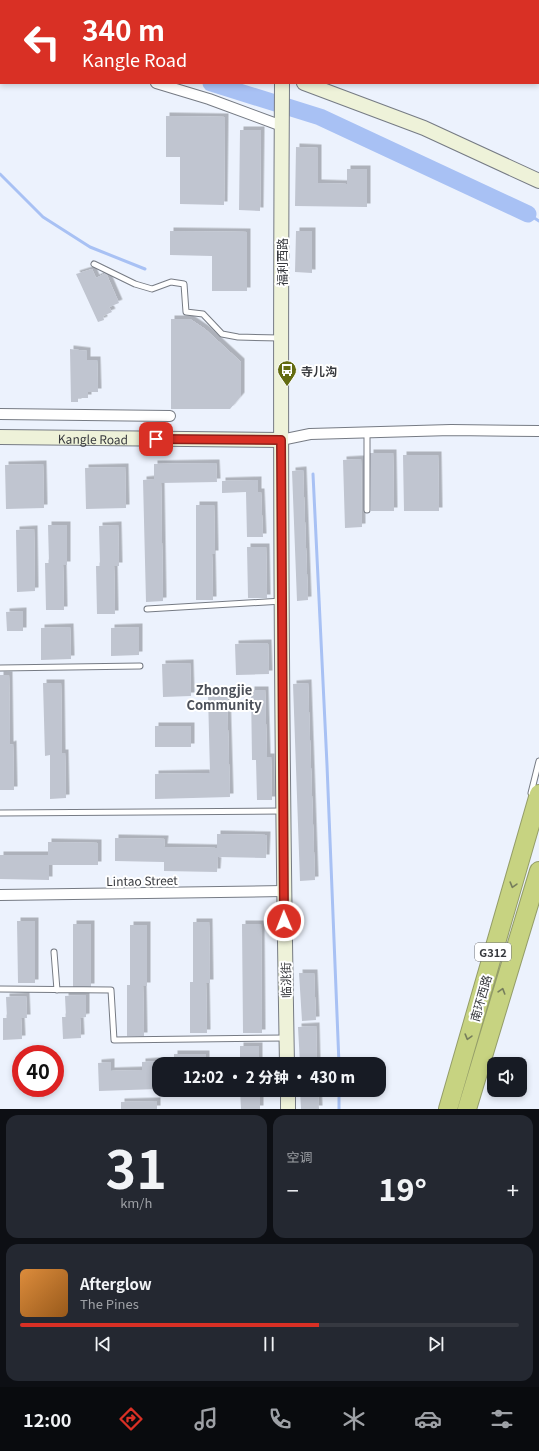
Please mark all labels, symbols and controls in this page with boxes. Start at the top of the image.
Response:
text: 340 m [82,9,165,49]
icon: left [16,16,68,68]
text: Kangle Road [82,46,187,72]
street label: 福利西路 [273,238,290,286]
bus stop icon: 寺儿沟 [276,359,298,387]
place label: 寺儿沟 [301,362,337,379]
pin [139,422,173,456]
icon: arrive [145,428,167,450]
street label: Kangle Road [58,429,128,447]
district label: Zhongjie Community [186,680,262,714]
street label: Lintao Street [106,871,178,889]
one-way arrow [509,882,518,889]
position arrow [263,900,305,942]
road number: G312 [475,943,511,961]
street label: 临洮街 [276,962,294,998]
street label: 南环西路 [465,973,495,1023]
one-way arrow [497,988,506,995]
one-way arrow [464,1033,473,1040]
speed limit sign: 40 [12,1045,64,1097]
map controls [487,1057,527,1097]
button: sound [487,1057,527,1097]
text: 12:02 · 2 分钟 · 430 m [183,1066,355,1087]
text: 31 [106,1129,167,1204]
text: 空调 [287,1147,313,1166]
text: 19° [379,1166,427,1210]
text: − [287,1173,299,1205]
text: + [507,1173,519,1205]
text: km/h [120,1193,152,1212]
text: Afterglow [80,1273,152,1294]
text: The Pines [80,1294,139,1313]
icon: previous [92,1333,114,1355]
icon: pause [258,1333,280,1355]
icon: next [425,1333,447,1355]
icon: directions [117,1405,145,1433]
icon: music [192,1405,220,1433]
icon: phone [266,1405,294,1433]
icon: climate [340,1405,368,1433]
icon: car [414,1405,442,1433]
icon: filters [488,1405,516,1433]
text: 12:00 [23,1406,71,1432]

